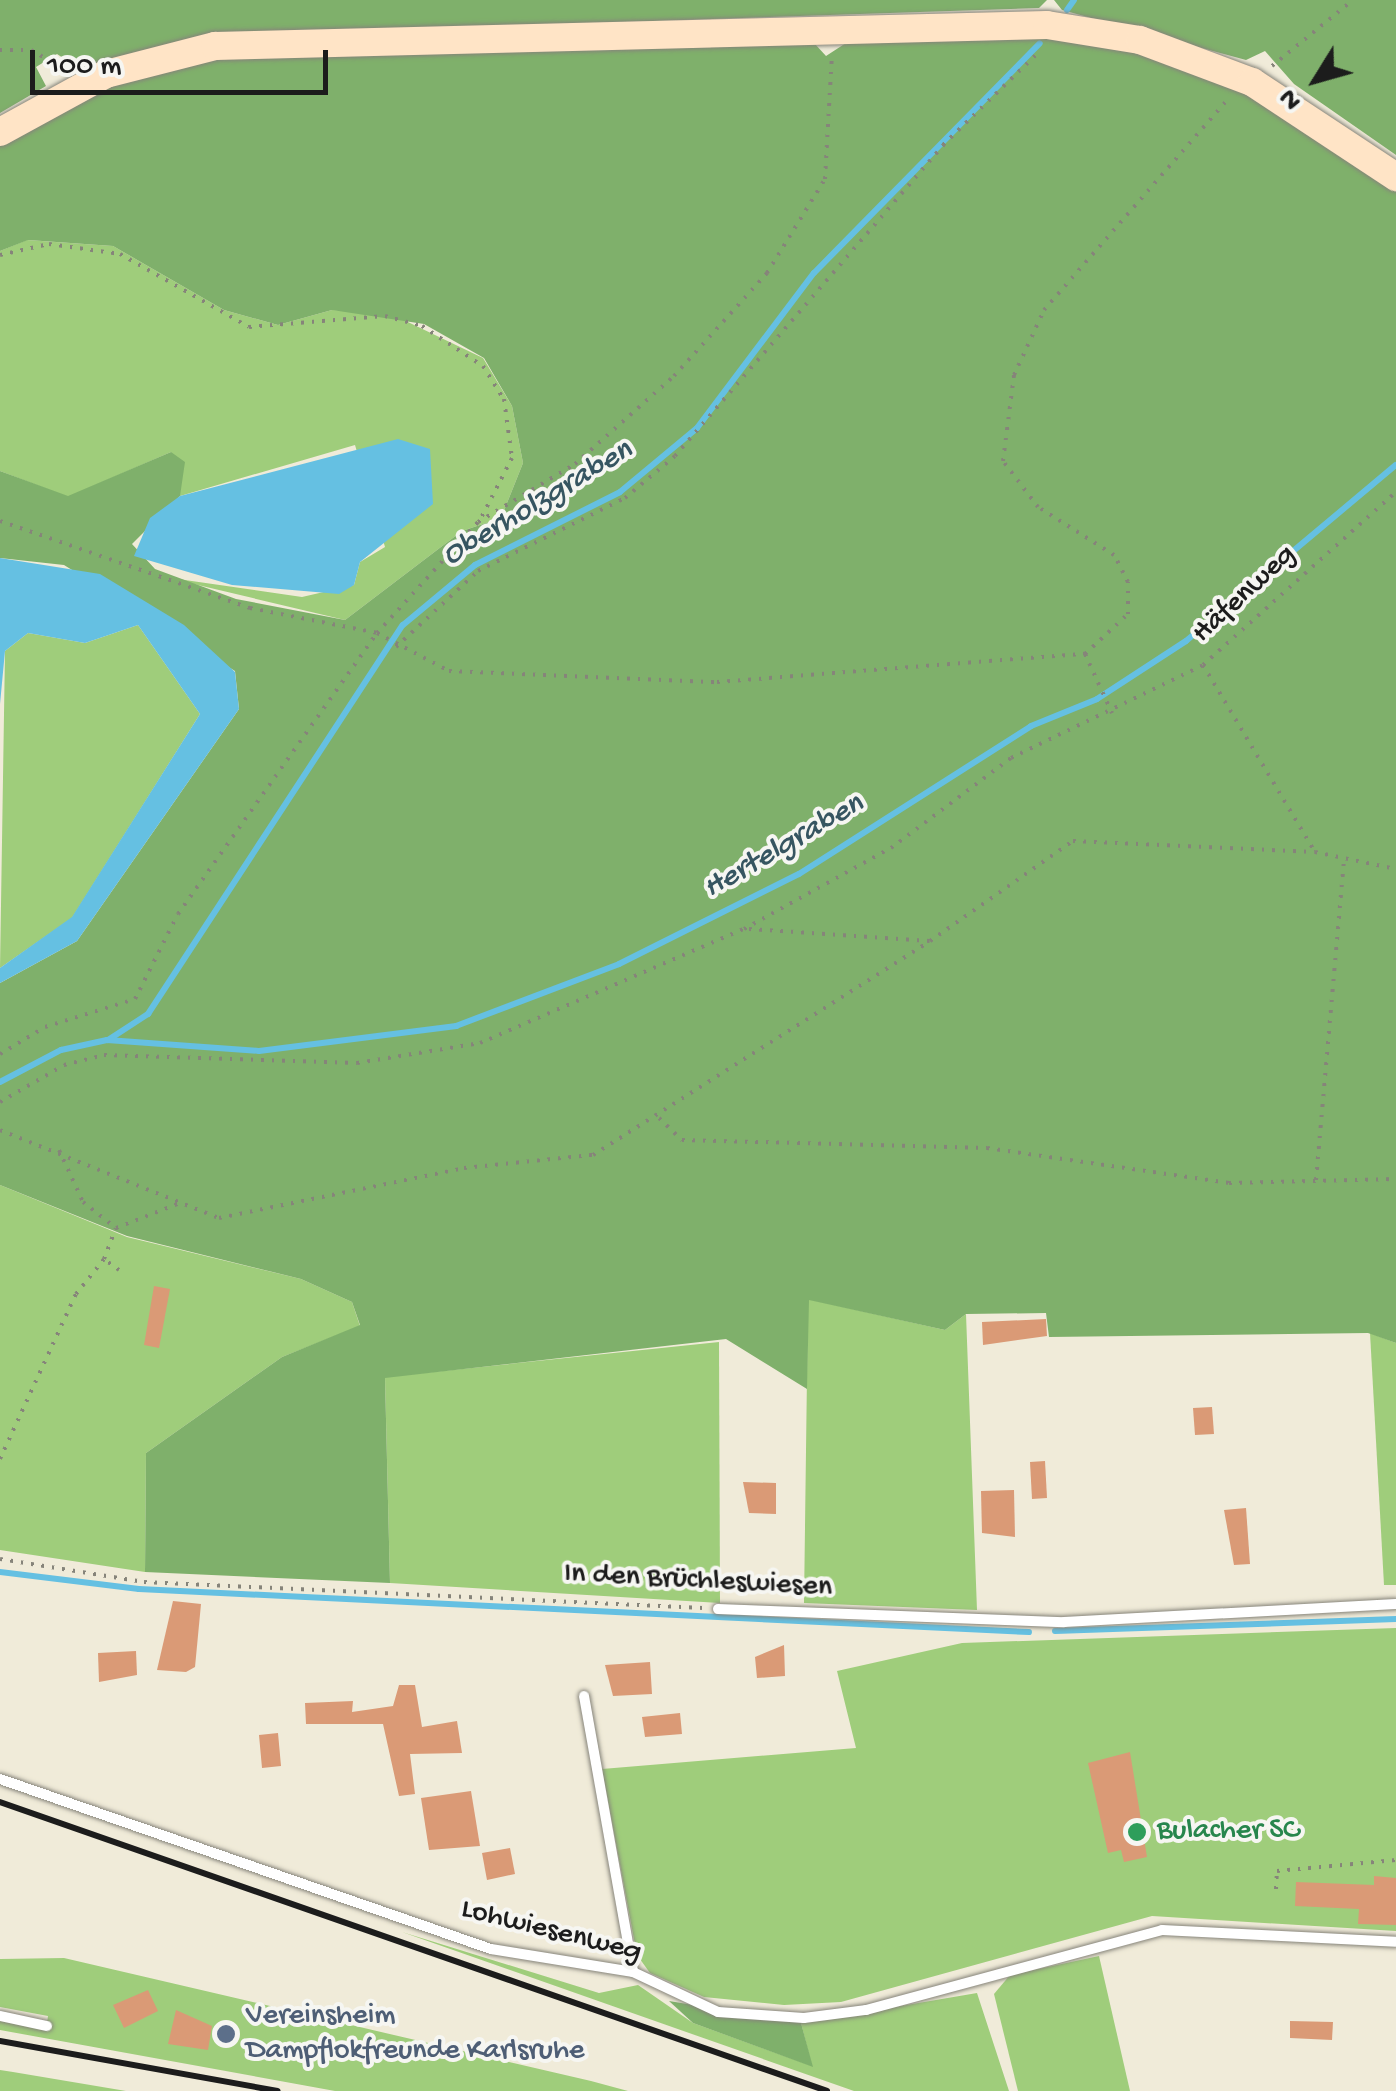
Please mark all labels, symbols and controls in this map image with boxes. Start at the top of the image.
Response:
scale bar [35,30,332,92]
north arrow [1266,30,1366,130]
text: 100 m [47,50,122,85]
text: N [1273,81,1310,116]
water label: Oberholzgraben [436,432,640,576]
street label: Häfenweg [1186,538,1304,652]
water label: Hertelgraben [697,786,871,908]
street label: In den Brüchleswiesen [563,1557,833,1607]
place label: Bulacher SC [1157,1814,1299,1850]
marker: Bulacher SC [1126,1821,1148,1843]
street label: Lohwiesenweg [457,1892,645,1972]
place label: Vereinsheim Dampflokfreunde Karlsruhe [246,1999,585,2070]
marker: Vereinsheim Dampflokfreunde Karlsruhe [215,2023,237,2045]

